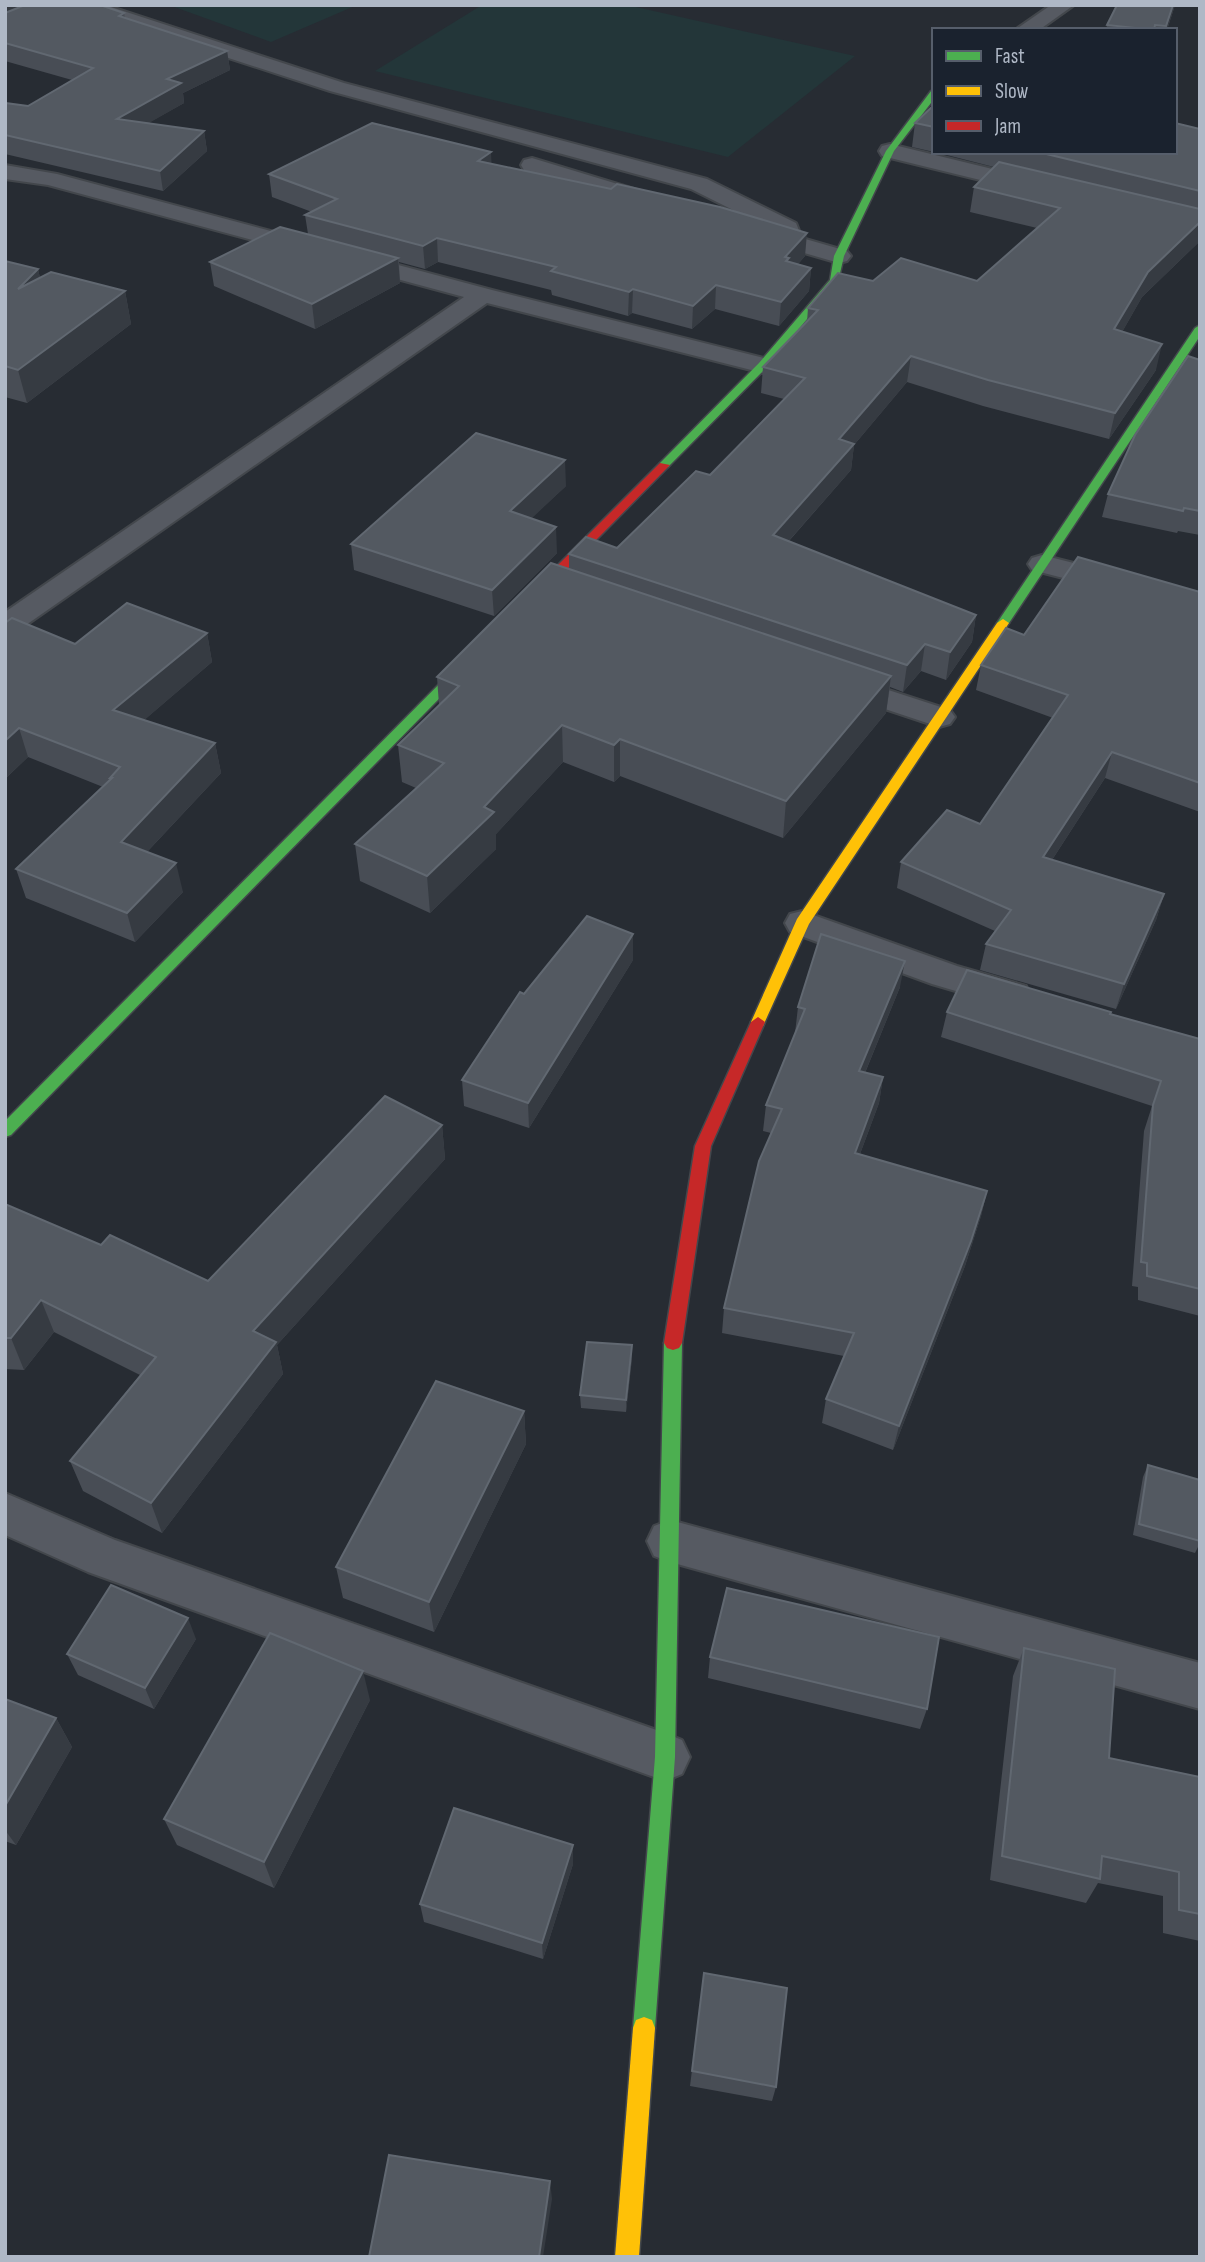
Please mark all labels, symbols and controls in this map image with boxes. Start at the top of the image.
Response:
legend [932,28,1177,154]
text: Fast [995,44,1025,69]
text: Slow [995,79,1029,104]
text: Jam [994,114,1021,139]

